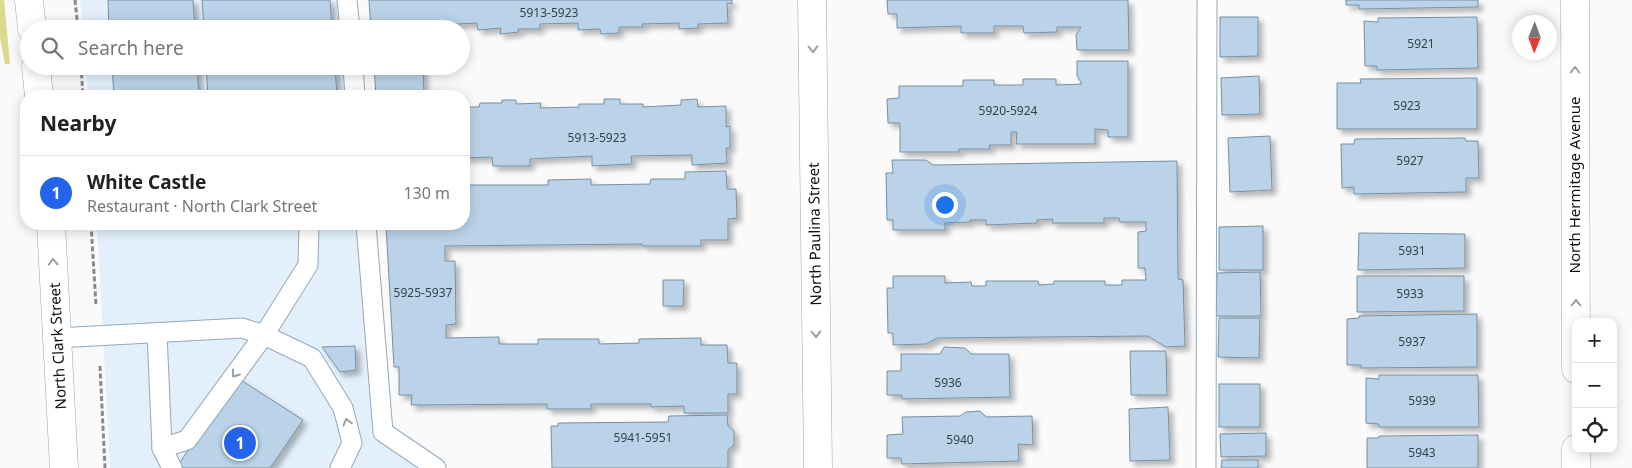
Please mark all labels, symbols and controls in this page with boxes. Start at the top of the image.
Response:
house number: 5913-5923 [520,4,579,21]
north arrow [1512,15,1557,60]
search box [20,20,470,75]
icon: search [38,34,66,62]
text: Search here [78,35,184,61]
house number: 5921 [1407,35,1435,52]
one-way arrow [808,45,818,53]
one-way arrow [1570,66,1580,74]
street label: North Hermitage Avenue [1564,96,1584,274]
house number: 5923 [1393,97,1421,114]
house number: 5920-5924 [979,102,1038,119]
text: Nearby [40,109,116,137]
house number: 5913-5923 [568,129,627,146]
house number: 5927 [1396,152,1424,169]
street label: North Paulina Street [803,162,825,306]
text: White Castle [87,169,206,195]
text: 1 [51,182,61,204]
text: 130 m [403,182,450,204]
your location [932,192,958,218]
text: Restaurant · North Clark Street [87,195,317,217]
house number: 5931 [1398,242,1426,259]
one-way arrow [48,258,59,266]
street label: North Clark Street [44,282,70,410]
house number: 5925-5937 [394,284,453,301]
house number: 5933 [1396,285,1424,302]
one-way arrow [1571,299,1581,306]
map controls [1572,318,1617,453]
button: + [1572,318,1617,363]
one-way arrow [811,330,821,338]
house number: 5937 [1398,333,1426,350]
button: − [1572,363,1617,408]
one-way arrow [232,368,241,378]
house number: 5936 [934,374,962,391]
house number: 5939 [1408,392,1436,409]
button: locate [1572,408,1617,453]
one-way arrow [342,419,352,427]
pin: 1 [224,424,256,462]
house number: 5941-5951 [614,429,672,446]
house number: 5940 [946,431,974,448]
house number: 5943 [1408,444,1436,461]

